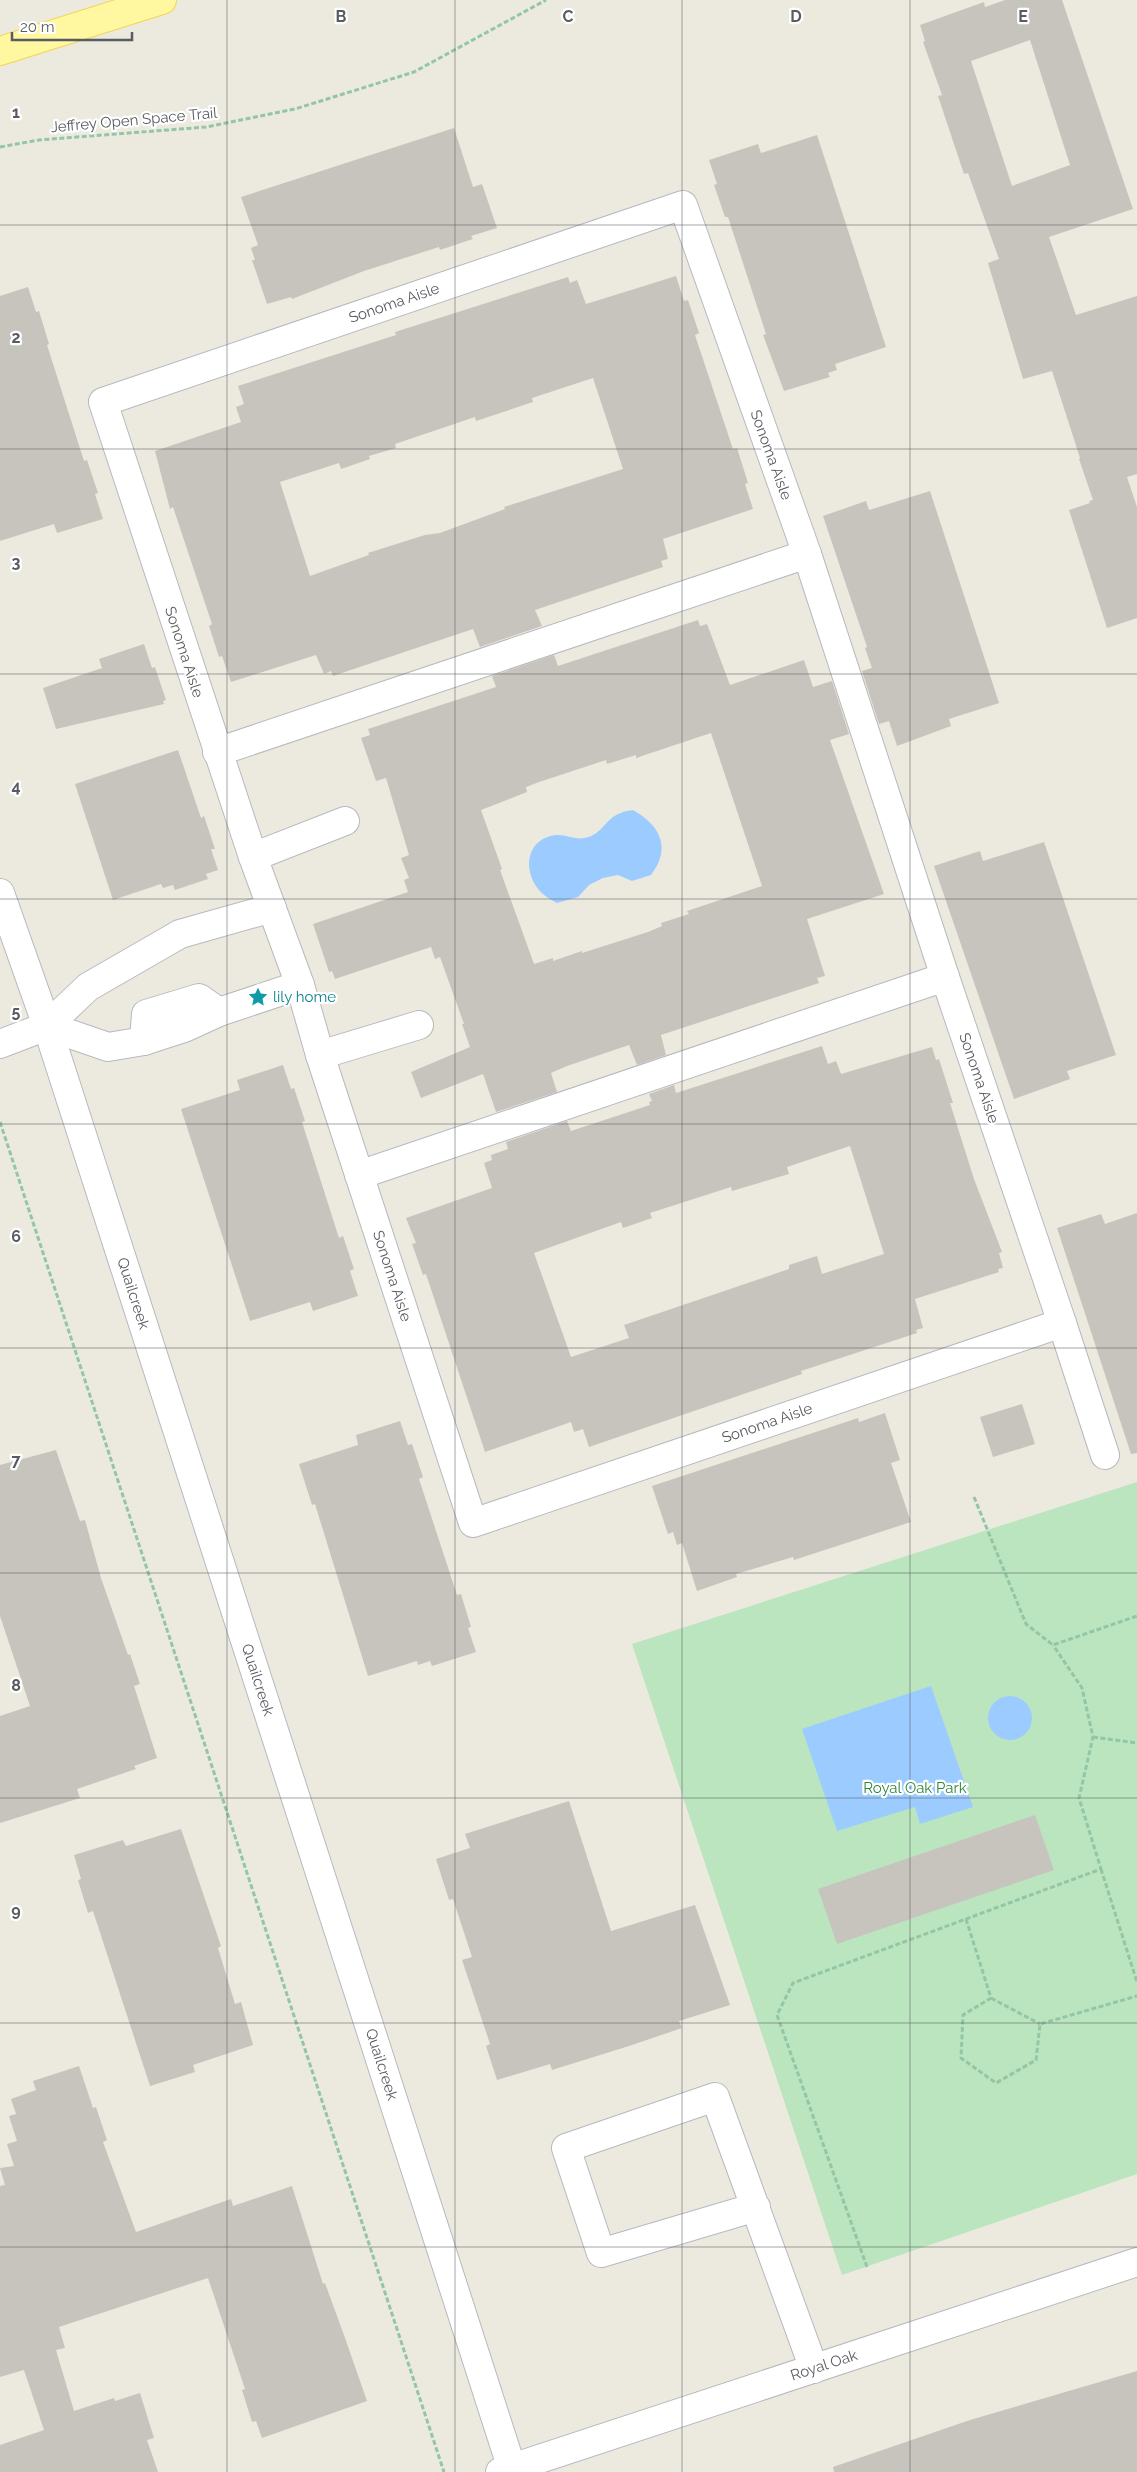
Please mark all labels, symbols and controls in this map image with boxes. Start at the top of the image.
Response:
text: B [336,7,347,26]
text: C [563,7,574,26]
text: D [790,7,802,26]
text: E [1018,7,1028,26]
scale bar [12,10,132,42]
text: 20 m [20,18,55,36]
text: 1 [12,103,20,122]
street label: Jeffrey Open Space Trail [50,104,219,136]
street label: Sonoma Aisle [346,279,442,327]
text: 2 [11,328,21,347]
street label: Sonoma Aisle [746,407,796,503]
text: 3 [12,553,21,572]
street label: Sonoma Aisle [161,604,207,700]
text: 4 [11,777,21,796]
place icon: lily home [247,986,269,1008]
place label: lily home [273,988,336,1006]
text: 5 [12,1002,21,1021]
street label: Sonoma Aisle [955,1030,1003,1126]
text: 6 [11,1227,21,1246]
street label: Sonoma Aisle [369,1228,415,1324]
street label: Quailcreek [113,1255,153,1332]
street label: Sonoma Aisle [719,1399,815,1447]
text: 7 [12,1451,21,1470]
street label: Quailcreek [238,1642,278,1718]
text: 8 [11,1676,21,1695]
park label: Royal Oak Park [863,1779,967,1797]
text: 9 [11,1901,21,1920]
street label: Quailcreek [362,2026,402,2103]
street label: Royal Oak [788,2346,860,2385]

